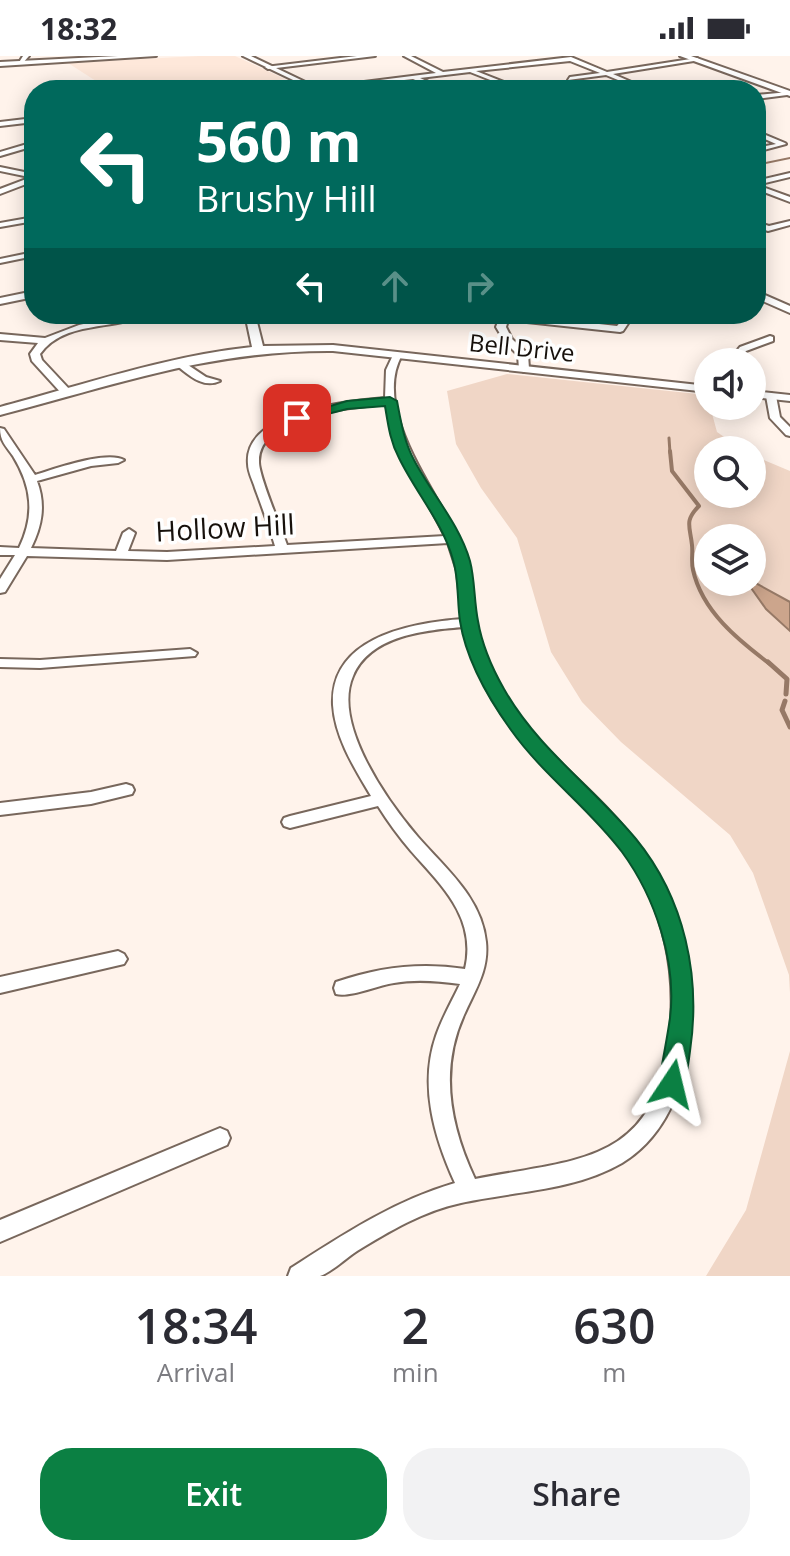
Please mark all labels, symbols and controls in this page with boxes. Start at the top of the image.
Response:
text: 18:32 [40,8,117,49]
text: 560 m [196,102,362,178]
icon: left [64,112,168,216]
text: Brushy Hill [196,174,376,223]
icon: left [289,264,333,308]
icon: ahead [373,264,417,308]
icon: right [457,264,501,308]
street label: Bell Drive [468,325,576,369]
map controls [694,348,766,596]
button: sound [694,348,766,420]
pin [263,384,331,452]
icon: arrive [275,396,319,440]
button: search [694,436,766,508]
street label: Hollow Hill [154,504,296,550]
button: layers [694,524,766,596]
position arrow [630,1042,714,1126]
text: 18:34 [135,1293,257,1358]
text: 2 [402,1293,429,1358]
text: 630 [573,1293,655,1358]
text: Arrival [157,1354,235,1390]
text: min [392,1354,439,1390]
text: m [602,1354,626,1390]
button: Exit [40,1448,387,1540]
button: Share [403,1448,750,1540]

